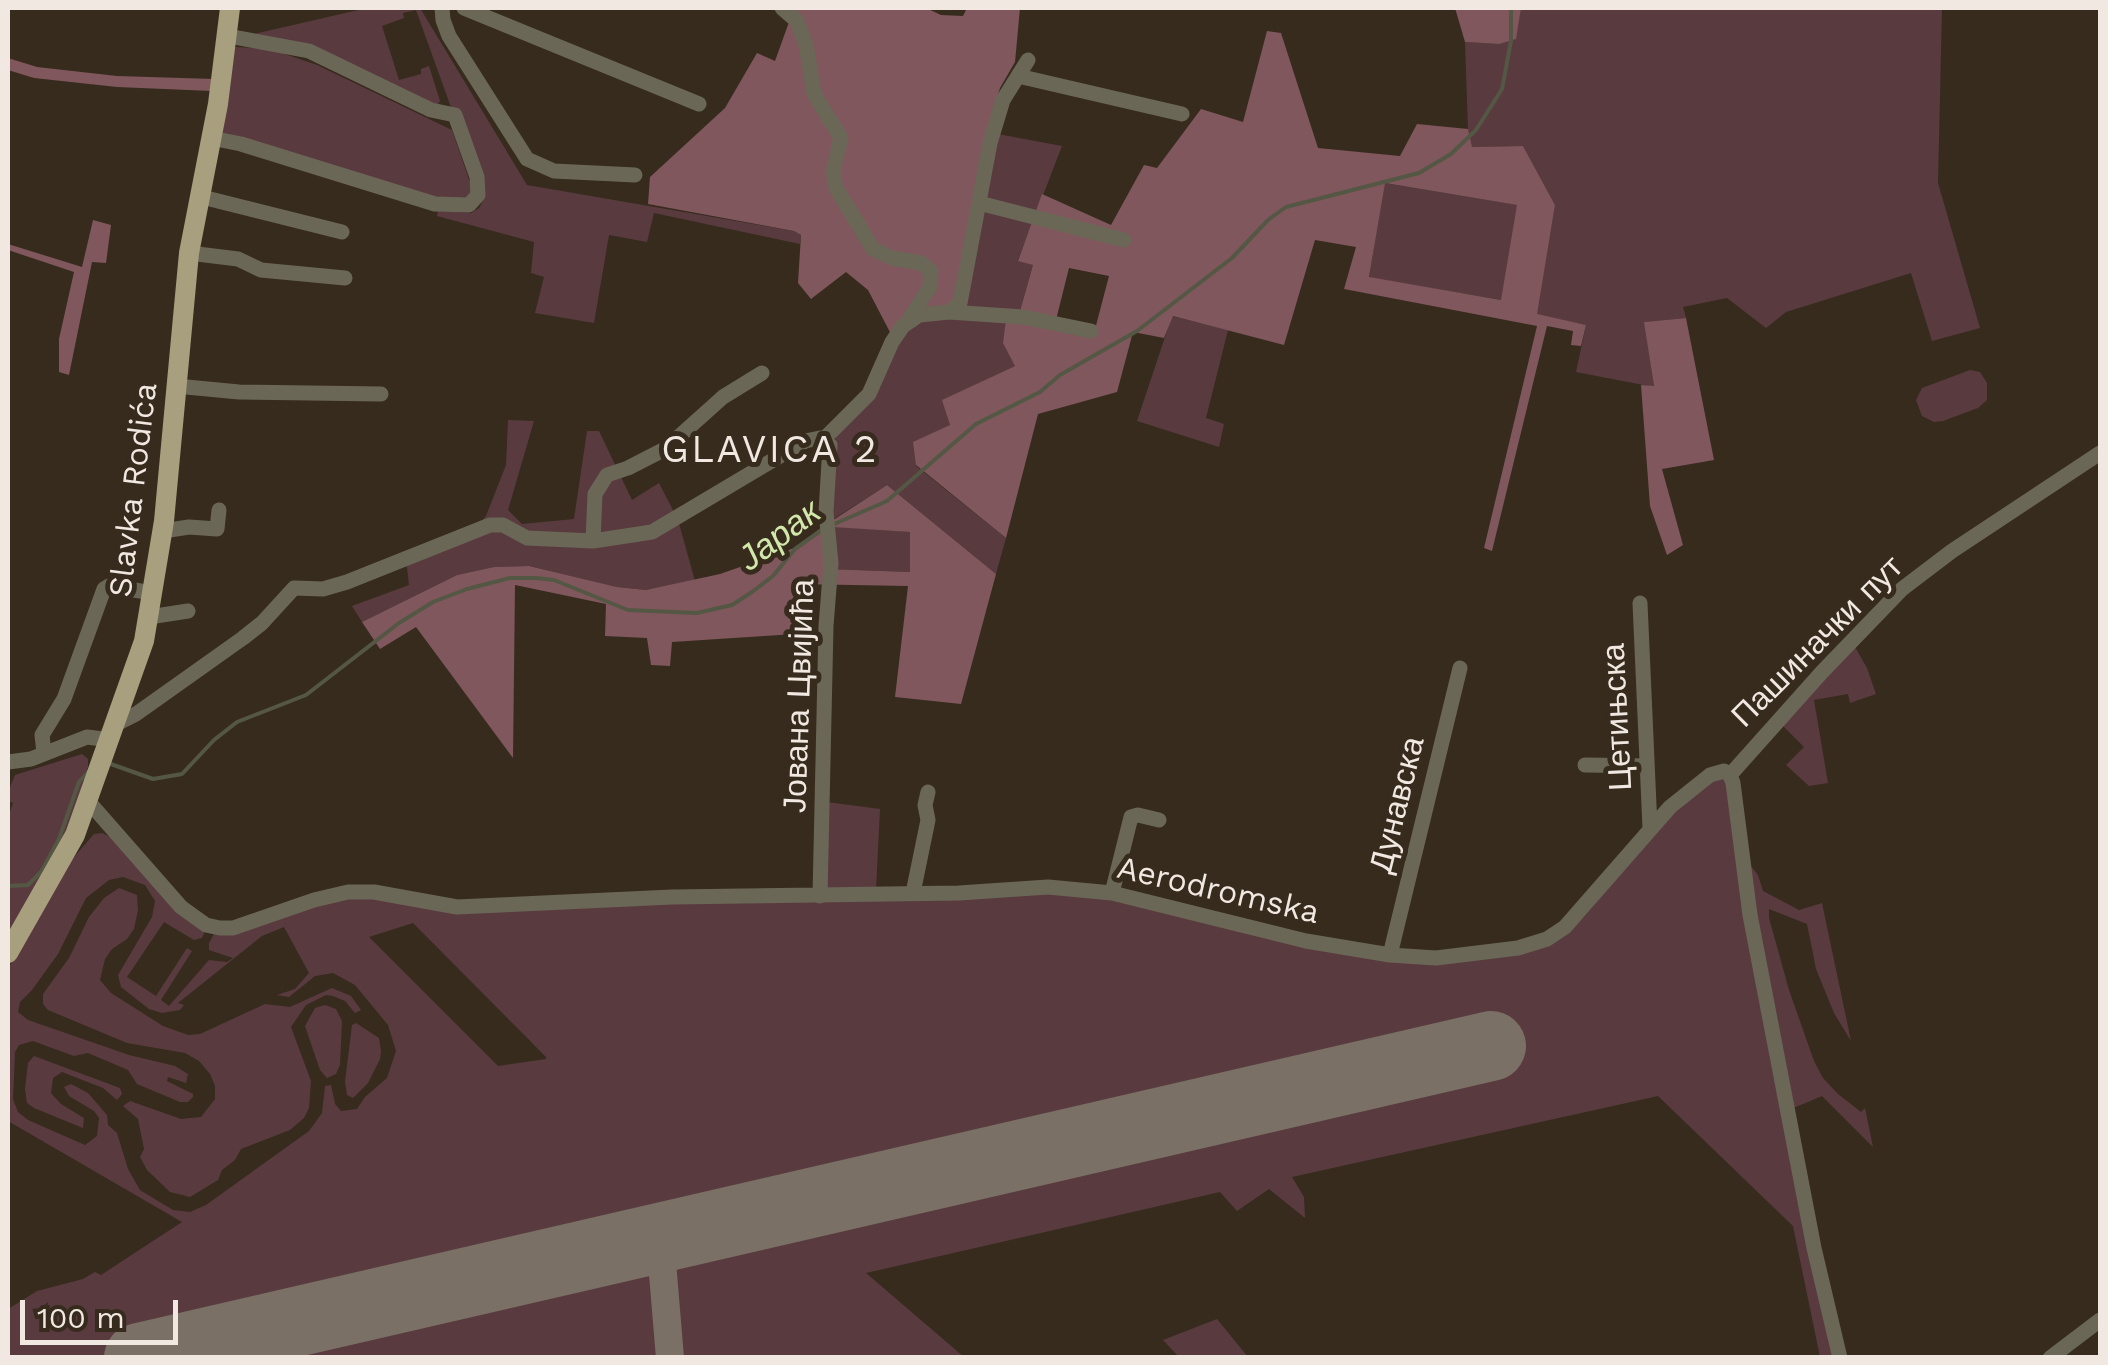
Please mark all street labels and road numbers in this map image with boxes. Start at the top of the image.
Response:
street label: Slavka Rodića [102,381,166,599]
street label: Пашиначки пут [1724,548,1912,736]
street label: Јована Цвијића [777,579,823,813]
street label: Цетињска [1595,642,1641,792]
street label: Дунавска [1363,733,1433,877]
street label: Aerodromska [1113,849,1323,933]

